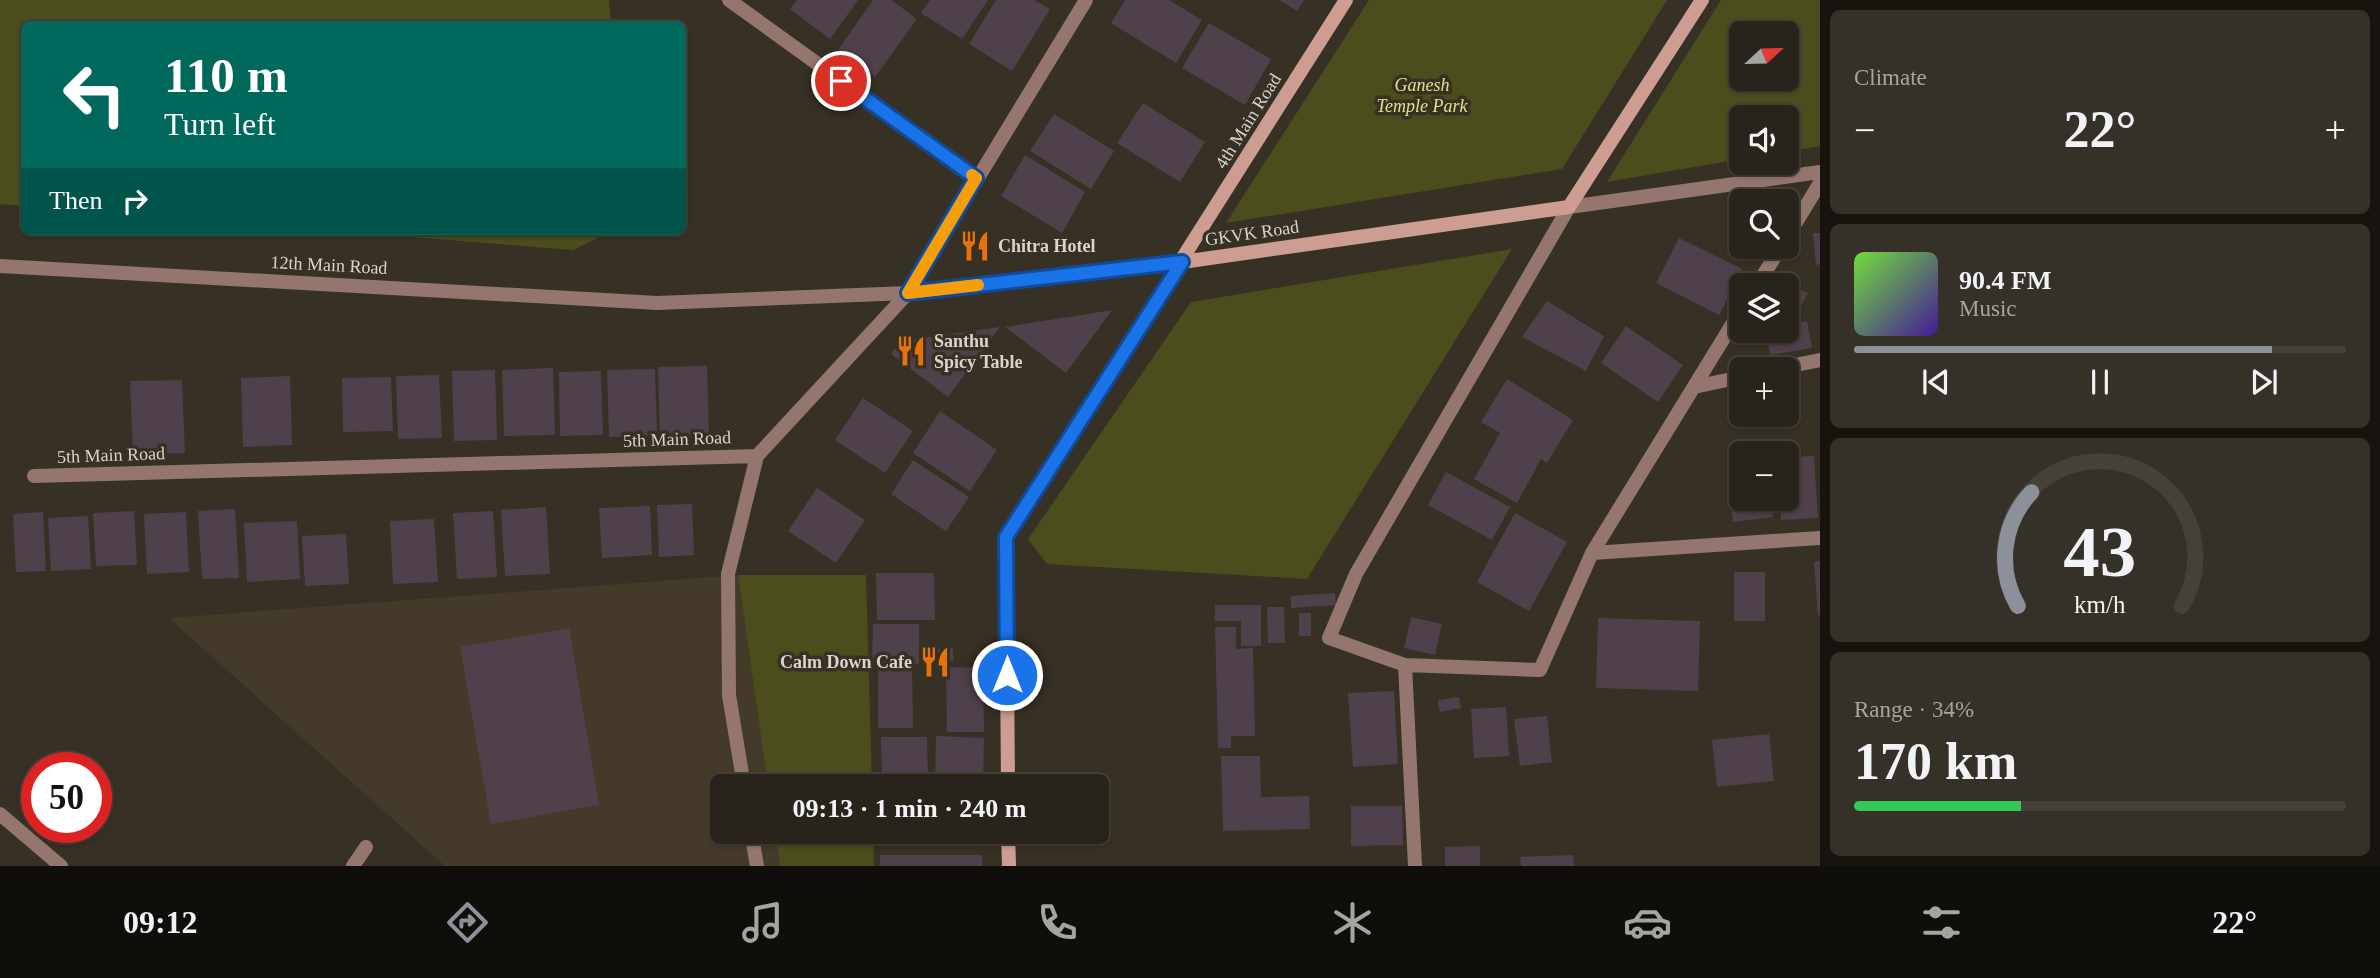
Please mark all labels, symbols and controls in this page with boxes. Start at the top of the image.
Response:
north arrow [1729,21,1799,91]
map controls [1729,21,1799,511]
text: 110 m [164,48,288,103]
icon: left [49,49,140,140]
pin [811,51,871,111]
icon: arrive [822,62,860,100]
text: Climate [1854,65,1927,90]
street label: 4th Main Road [1211,70,1285,172]
park label: Ganesh Temple Park [1377,75,1468,116]
text: 22° [2064,101,2136,158]
button: sound [1729,105,1799,175]
text: Turn left [164,106,276,142]
text: − [1854,109,1875,151]
text: + [2325,109,2346,151]
icon: right [116,182,154,220]
text: Then [49,186,102,215]
button: search [1729,189,1799,259]
street label: GKVK Road [1204,217,1300,249]
restaurant icon: Chitra Hotel [958,229,992,263]
place label: Chitra Hotel [998,236,1095,256]
street label: 12th Main Road [270,252,388,278]
text: 90.4 FM [1959,266,2051,295]
button: layers [1729,273,1799,343]
text: Music [1959,296,2017,321]
place label: Santhu Spicy Table [934,331,1023,372]
restaurant icon: Santhu Spicy Table [894,334,928,368]
button: + [1729,357,1799,427]
icon: previous [1917,363,1955,401]
icon: pause [2081,363,2119,401]
icon: next [2245,363,2283,401]
street label: 5th Main Road [623,427,731,451]
button: − [1729,441,1799,511]
street label: 5th Main Road [57,443,165,467]
text: 43 [2064,511,2136,592]
text: km/h [2074,591,2126,618]
position arrow [970,638,1044,712]
restaurant icon: Calm Down Cafe [918,645,952,679]
place label: Calm Down Cafe [780,652,912,672]
text: Range · 34% [1854,697,1974,722]
text: 170 km [1854,733,2017,790]
speed limit sign: 50 [21,752,112,843]
text: 09:13 · 1 min · 240 m [793,794,1027,823]
icon: directions [443,898,492,947]
icon: music [738,898,787,947]
icon: phone [1033,898,1082,947]
icon: climate [1328,898,1377,947]
icon: car [1623,898,1672,947]
icon: filters [1917,898,1966,947]
text: 09:12 [123,904,198,940]
text: 22° [2212,904,2257,940]

